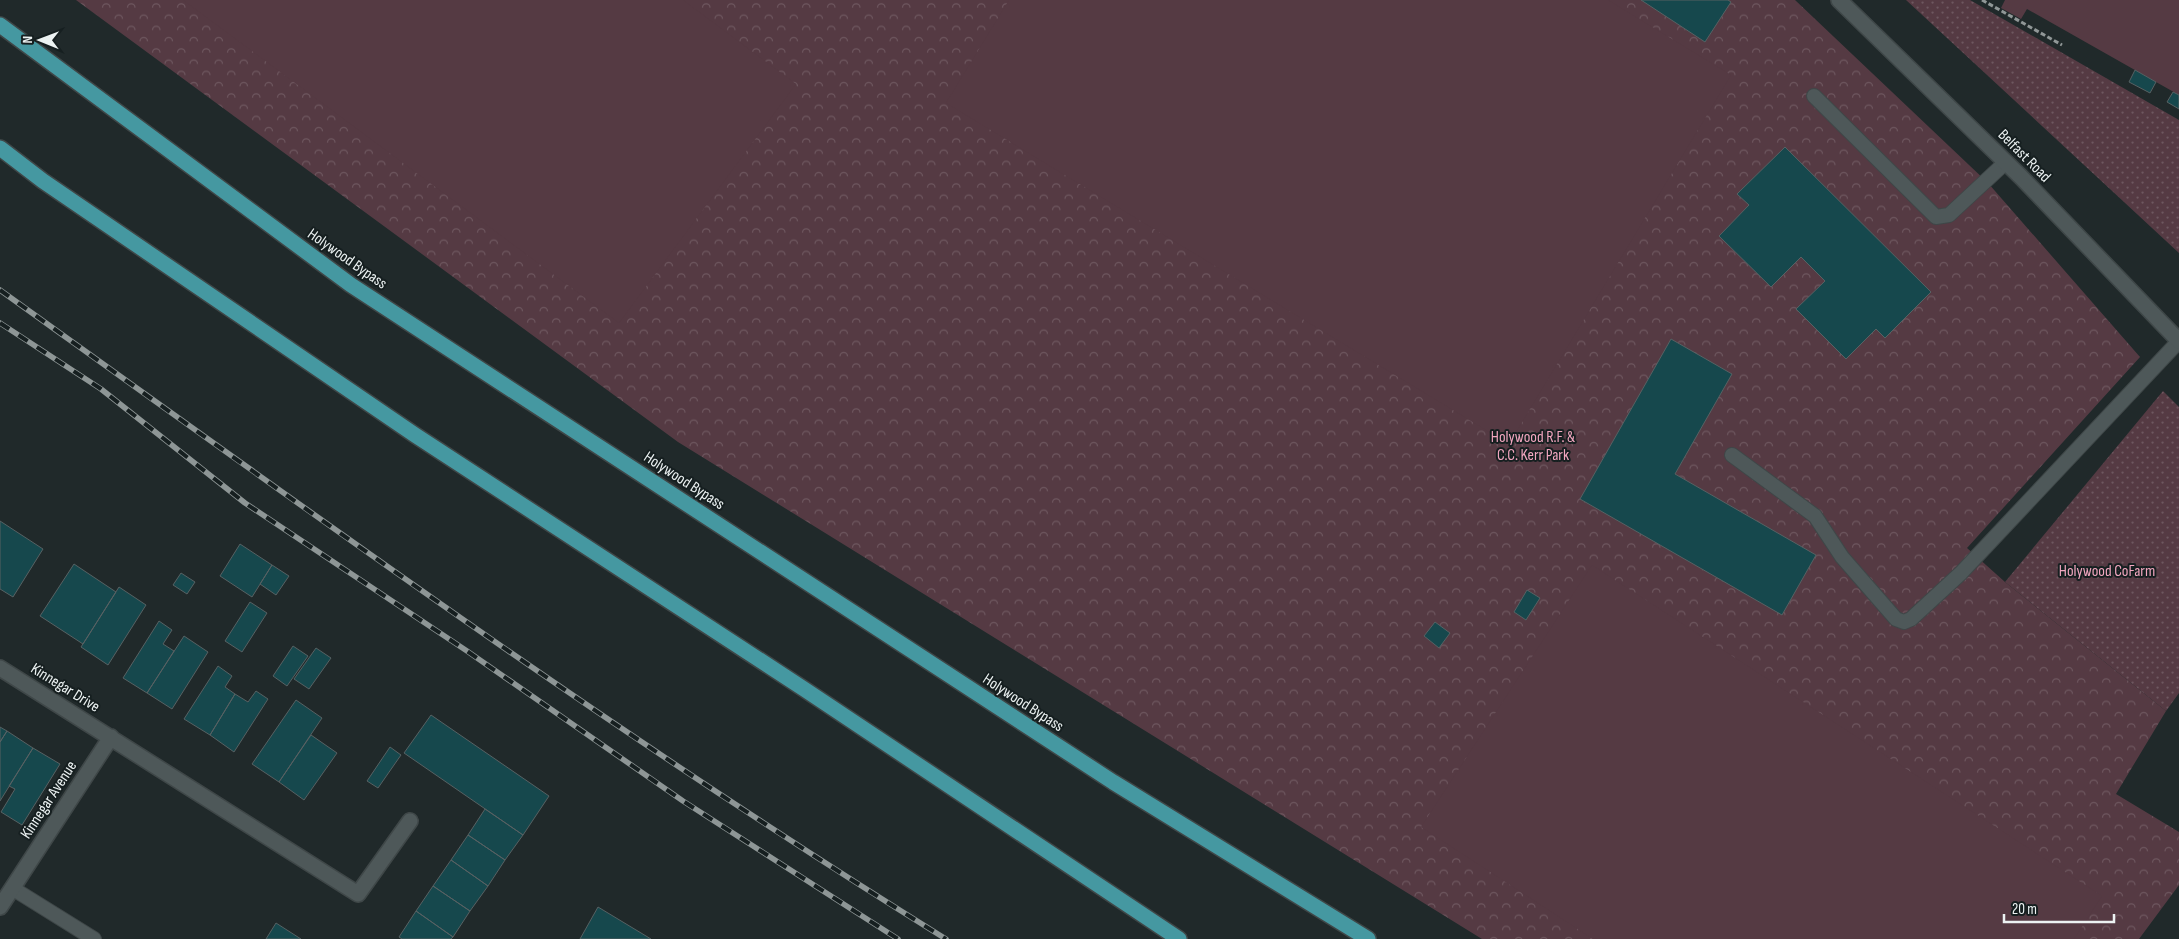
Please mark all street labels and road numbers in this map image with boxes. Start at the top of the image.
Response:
street label: Belfast Road [1994,126,2054,186]
street label: Holywood Bypass [304,225,391,293]
street label: Holywood Bypass [640,448,728,514]
street label: Kinnegar Drive [27,659,103,717]
street label: Holywood Bypass [979,670,1067,736]
street label: Kinnegar Avenue [17,758,81,842]

